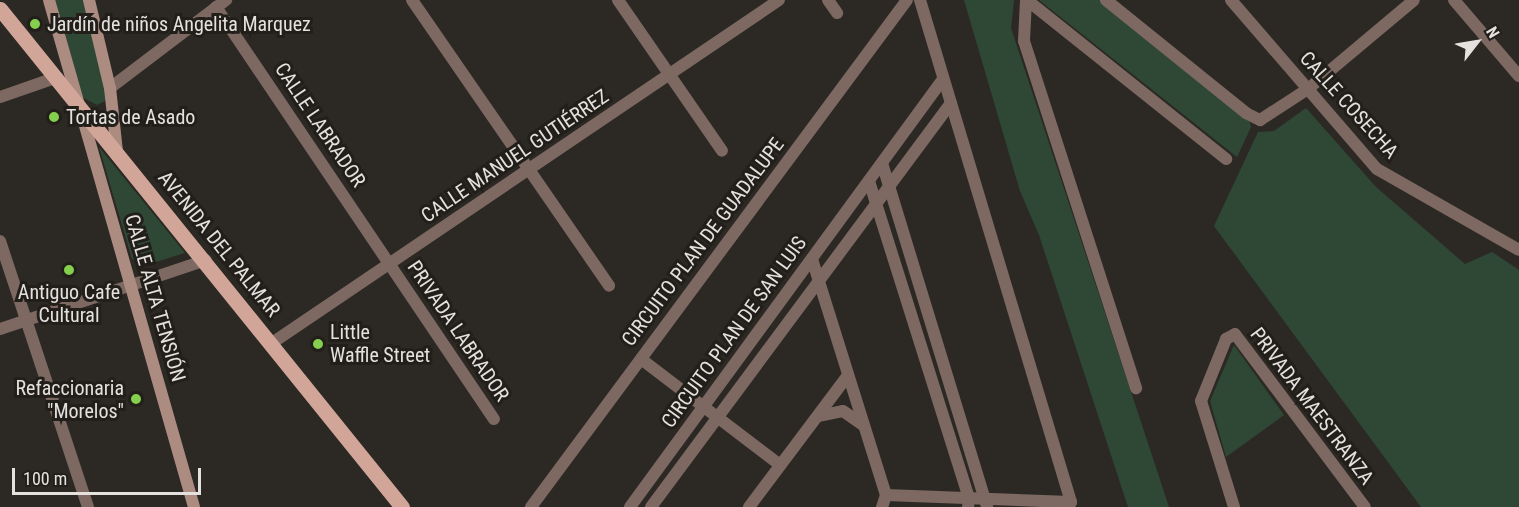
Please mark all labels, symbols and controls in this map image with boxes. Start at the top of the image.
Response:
place label: Jardín de niños Angelita Marquez [47,12,311,36]
north arrow [1447,12,1507,72]
marker: Jardín de niños Angelita Marquez [28,17,42,31]
text: N [1482,23,1504,42]
street label: CALLE COSECHA [1295,47,1403,163]
street label: CALLE LABRADOR [270,58,370,192]
street label: CALLE MANUEL GUTIÉRREZ [417,84,613,228]
place label: Tortas de Asado [66,105,195,129]
marker: Tortas de Asado [47,110,61,124]
street label: CIRCUITO PLAN DE GUADALUPE [617,133,789,351]
street label: AVENIDA DEL PALMAR [153,166,285,322]
street label: CALLE ALTA TENSIÓN [120,212,190,384]
street label: CIRCUITO PLAN DE SAN LUIS [656,232,812,432]
street label: PRIVADA LABRADOR [402,256,514,406]
marker: Antiguo Cafe Cultural [62,263,76,277]
place label: Antiguo Cafe Cultural [18,280,120,327]
place label: Little Waffle Street [330,320,430,367]
street label: PRIVADA MAESTRANZA [1245,323,1379,489]
marker: Little Waffle Street [311,337,325,351]
place label: Refaccionaria "Morelos" [15,376,124,423]
marker: Refaccionaria "Morelos" [129,392,143,406]
scale bar [15,456,204,494]
text: 100 m [23,468,67,489]

